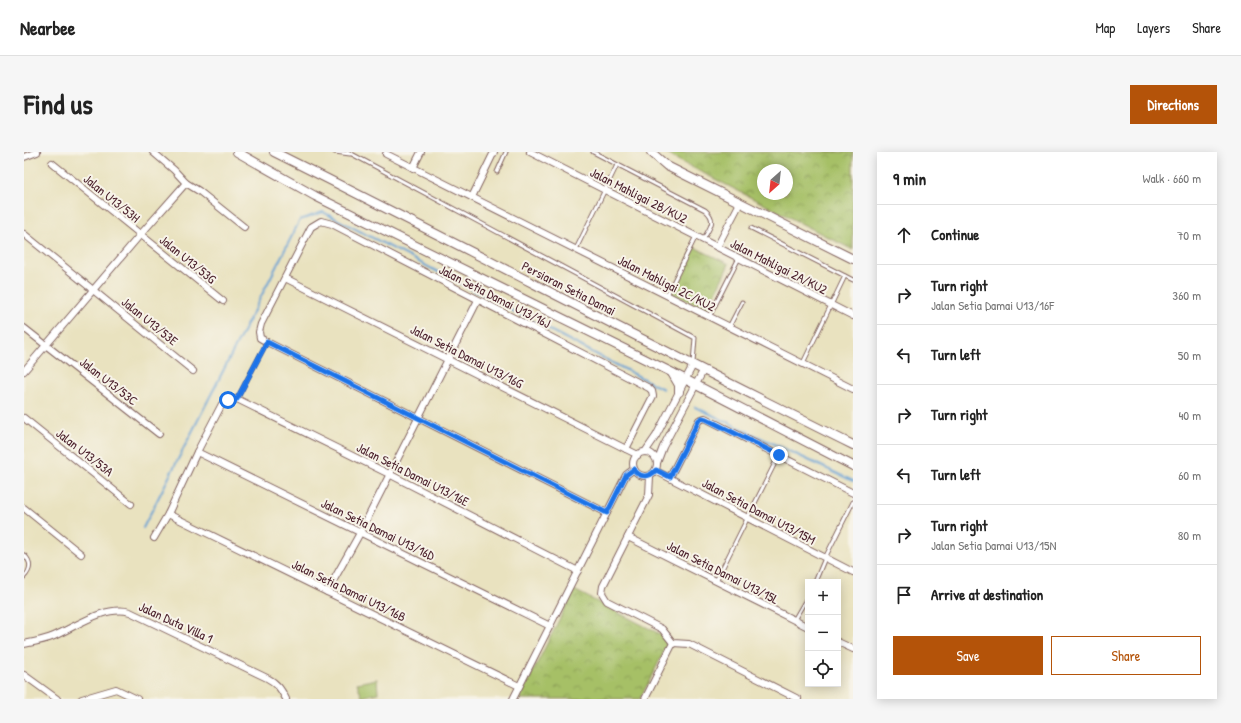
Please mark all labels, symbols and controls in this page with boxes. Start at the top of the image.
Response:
text: Nearbee [20,15,75,41]
text: Map [1095,18,1115,37]
text: Layers [1137,18,1170,37]
text: Share [1192,18,1221,37]
text: Find us [24,85,93,123]
button: Directions [1130,85,1217,124]
street label: Jalan Mahligai 2B/KU2 [587,163,691,227]
north arrow [757,164,793,200]
text: 9 min [893,167,926,190]
text: Walk · 660 m [1142,169,1201,187]
street label: Jalan U13/53H [80,170,144,226]
icon: ahead [893,224,915,246]
text: Continue [931,224,979,245]
text: 70 m [1177,226,1201,244]
street label: Jalan U13/53G [156,231,221,288]
street label: Jalan Mahligai 2A/KU2 [727,234,831,298]
street label: Jalan Mahligai 2C/KU2 [615,251,719,315]
street label: Persiaran Setia Damai [519,257,619,319]
street label: Jalan Setia Damai U13/16J [436,260,554,332]
text: Turn right [931,275,987,296]
icon: right [893,284,915,306]
text: 360 m [1172,286,1201,304]
street label: Jalan U13/53E [118,293,182,349]
text: Jalan Setia Damai U13/16F [931,296,1054,314]
street label: Jalan Setia Damai U13/16G [407,320,527,393]
icon: left [893,344,915,366]
text: Turn left [931,344,981,365]
text: 50 m [1178,346,1201,364]
street label: Jalan U13/53C [76,353,142,409]
route start [219,391,237,409]
icon: right [893,404,915,426]
text: Turn right [931,404,987,425]
text: 40 m [1178,406,1201,424]
street label: Jalan U13/53A [53,424,118,480]
street label: Jalan Setia Damai U13/16E [354,438,473,510]
route end [770,446,788,464]
icon: left [893,464,915,486]
text: Turn left [931,464,981,485]
text: 60 m [1178,466,1201,484]
street label: Jalan Setia Damai U13/15M [699,473,819,549]
street label: Jalan Setia Damai U13/16D [318,494,439,565]
text: Turn right [931,515,987,536]
icon: right [893,524,915,546]
text: 80 m [1178,526,1201,544]
street label: Jalan Setia Damai U13/15L [664,536,782,608]
text: Jalan Setia Damai U13/15N [931,536,1056,554]
street label: Jalan Setia Damai U13/16B [289,555,409,626]
map controls [805,579,841,687]
button: + [805,579,841,615]
icon: arrive [893,584,915,606]
text: Arrive at destination [931,584,1043,605]
street label: Jalan Duta Villa 1 [136,597,216,647]
button: − [805,615,841,651]
button: Save [893,636,1043,675]
button: Share [1051,636,1201,675]
button: locate [805,651,841,687]

